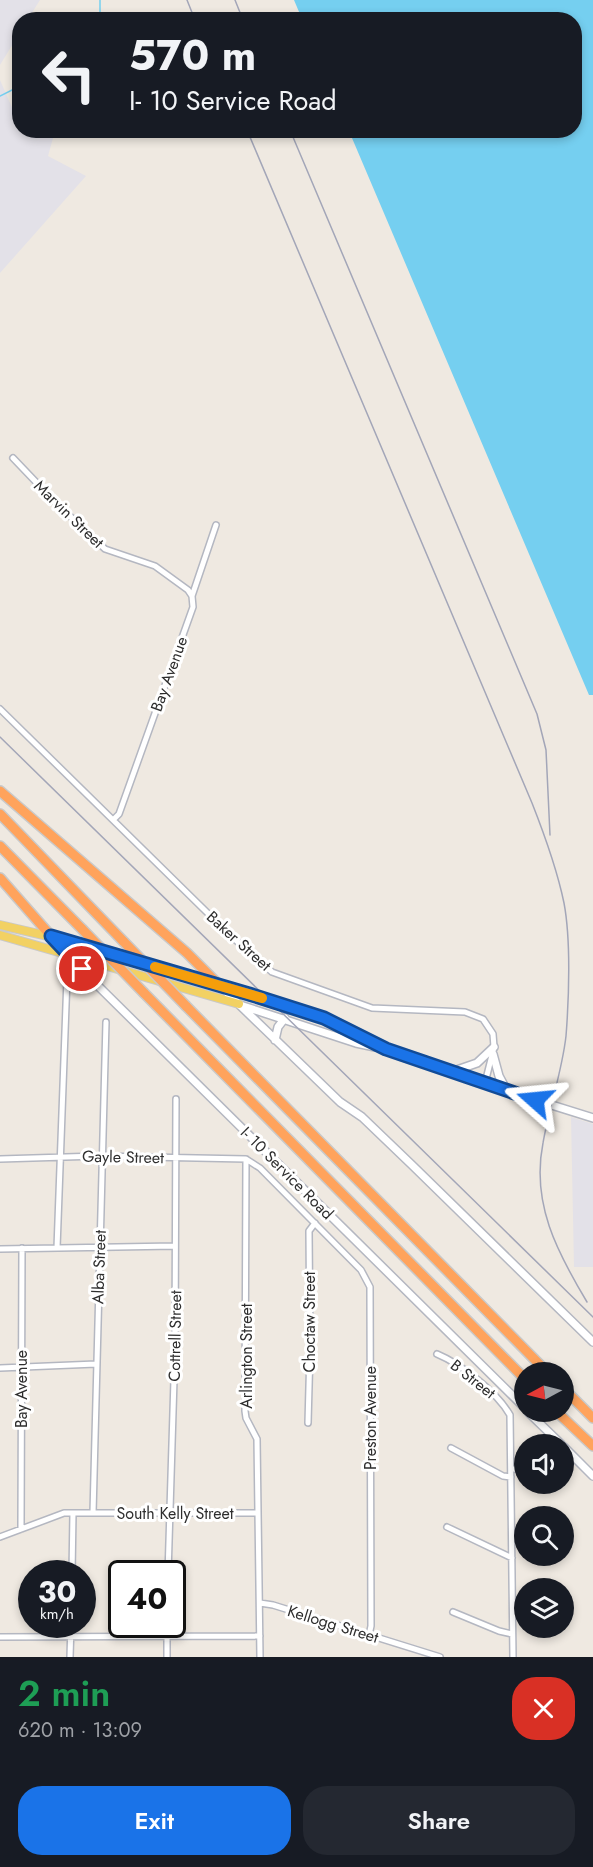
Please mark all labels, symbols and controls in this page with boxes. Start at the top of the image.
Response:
text: 570 m [129,25,256,86]
icon: left [30,36,108,114]
text: I- 10 Service Road [129,81,337,120]
street label: Marvin Street [29,475,109,553]
street label: Bay Avenue [145,633,193,715]
street label: Baker Street [202,906,277,976]
pin [56,943,107,994]
icon: arrive [65,952,98,985]
position arrow [503,1068,567,1132]
street label: I- 10 Service Road [235,1121,339,1225]
street label: Gayle Street [82,1145,164,1169]
street label: Alba Street [86,1229,112,1304]
street label: Choctaw Street [298,1271,321,1373]
street label: Cottrell Street [163,1290,187,1382]
street label: Arlington Street [235,1303,258,1409]
street label: Bay Avenue [10,1350,33,1428]
street label: B Street [445,1354,501,1404]
north arrow [514,1362,574,1422]
map controls [514,1362,574,1638]
street label: Preston Avenue [359,1366,382,1470]
button: sound [514,1434,574,1494]
street label: South Kelly Street [116,1502,234,1525]
button: search [514,1506,574,1566]
speed limit sign: 40 [108,1560,186,1638]
text: 30 [38,1570,76,1613]
button: layers [514,1578,574,1638]
street label: Kellogg Street [285,1599,382,1649]
text: km/h [40,1603,74,1625]
text: 2 min [18,1667,110,1719]
button: close [512,1677,575,1740]
text: 620 m · 13:09 [18,1716,142,1745]
button: Exit [18,1786,291,1855]
button: Share [303,1786,575,1855]

